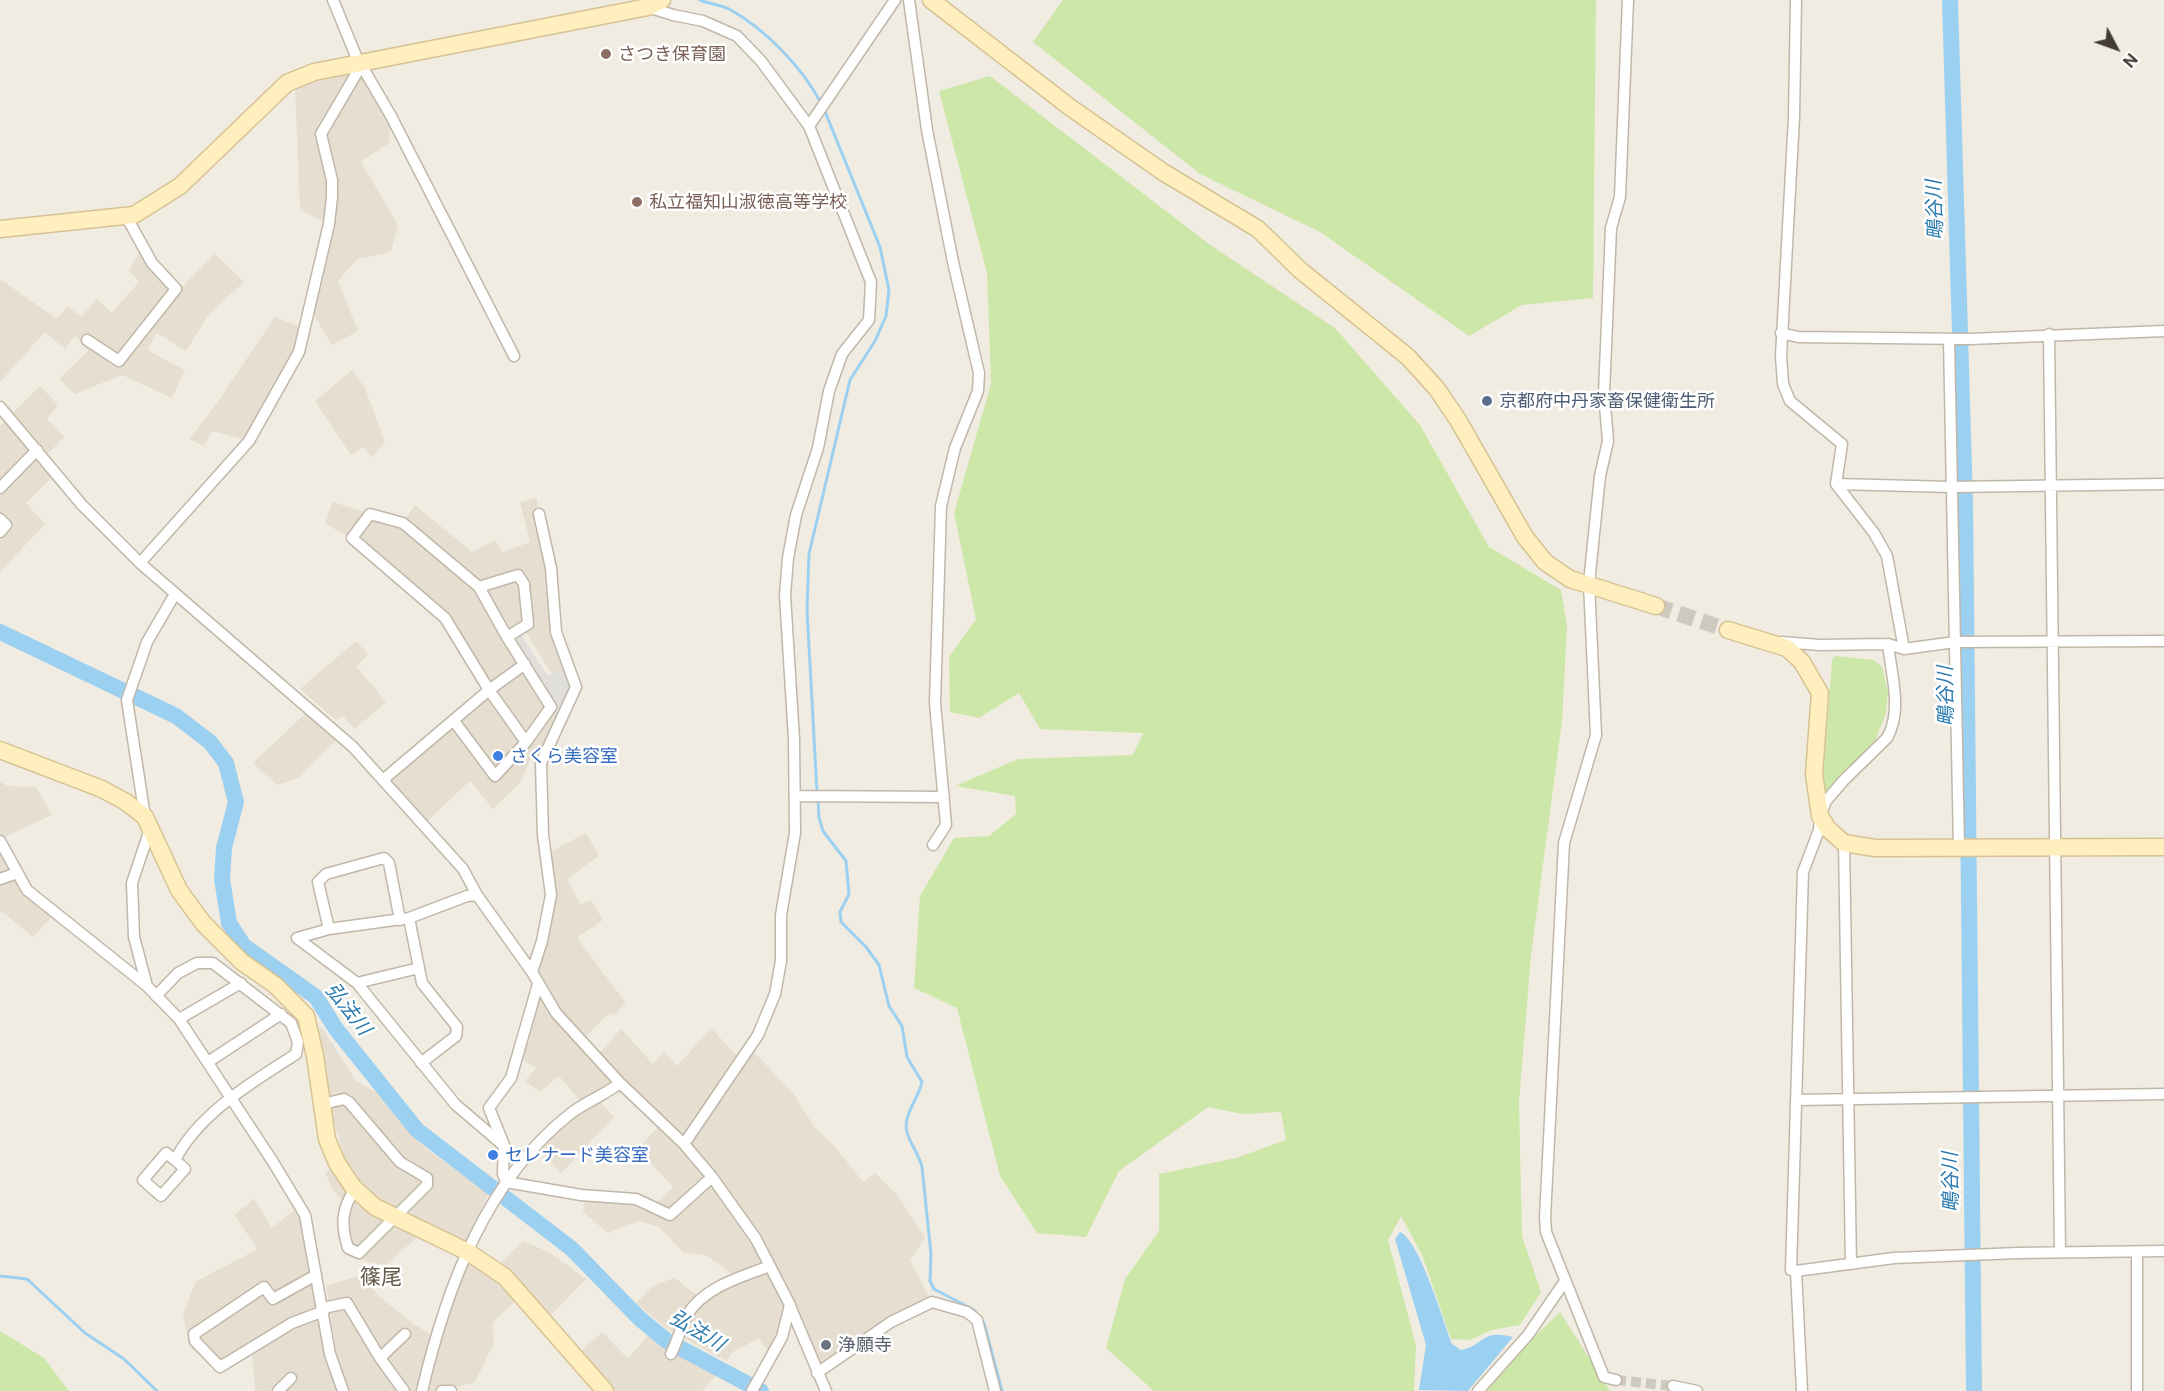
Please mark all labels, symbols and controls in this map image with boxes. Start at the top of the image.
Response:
north arrow [2086,18,2146,78]
place label: さつき保育園 [618,43,726,65]
marker: さつき保育園 [599,47,613,61]
text: N [2119,49,2141,71]
water label: 鴫谷川 [1922,180,1948,240]
place label: 私立福知山淑徳高等学校 [649,191,847,213]
marker: 私立福知山淑徳高等学校 [630,195,644,209]
place label: 京都府中丹家畜保健衛生所 [1499,390,1715,412]
marker: 京都府中丹家畜保健衛生所 [1480,394,1494,408]
water label: 鴫谷川 [1933,666,1959,726]
place label: さくら美容室 [510,745,618,767]
marker: さくら美容室 [491,749,505,763]
water label: 弘法川 [320,978,376,1040]
place label: セレナード美容室 [505,1144,649,1166]
marker: セレナード美容室 [486,1148,500,1162]
water label: 鴫谷川 [1938,1152,1964,1212]
district label: 篠尾 [360,1265,402,1291]
water label: 弘法川 [665,1305,729,1357]
place label: 浄願寺 [838,1334,892,1356]
marker: 浄願寺 [819,1338,833,1352]

